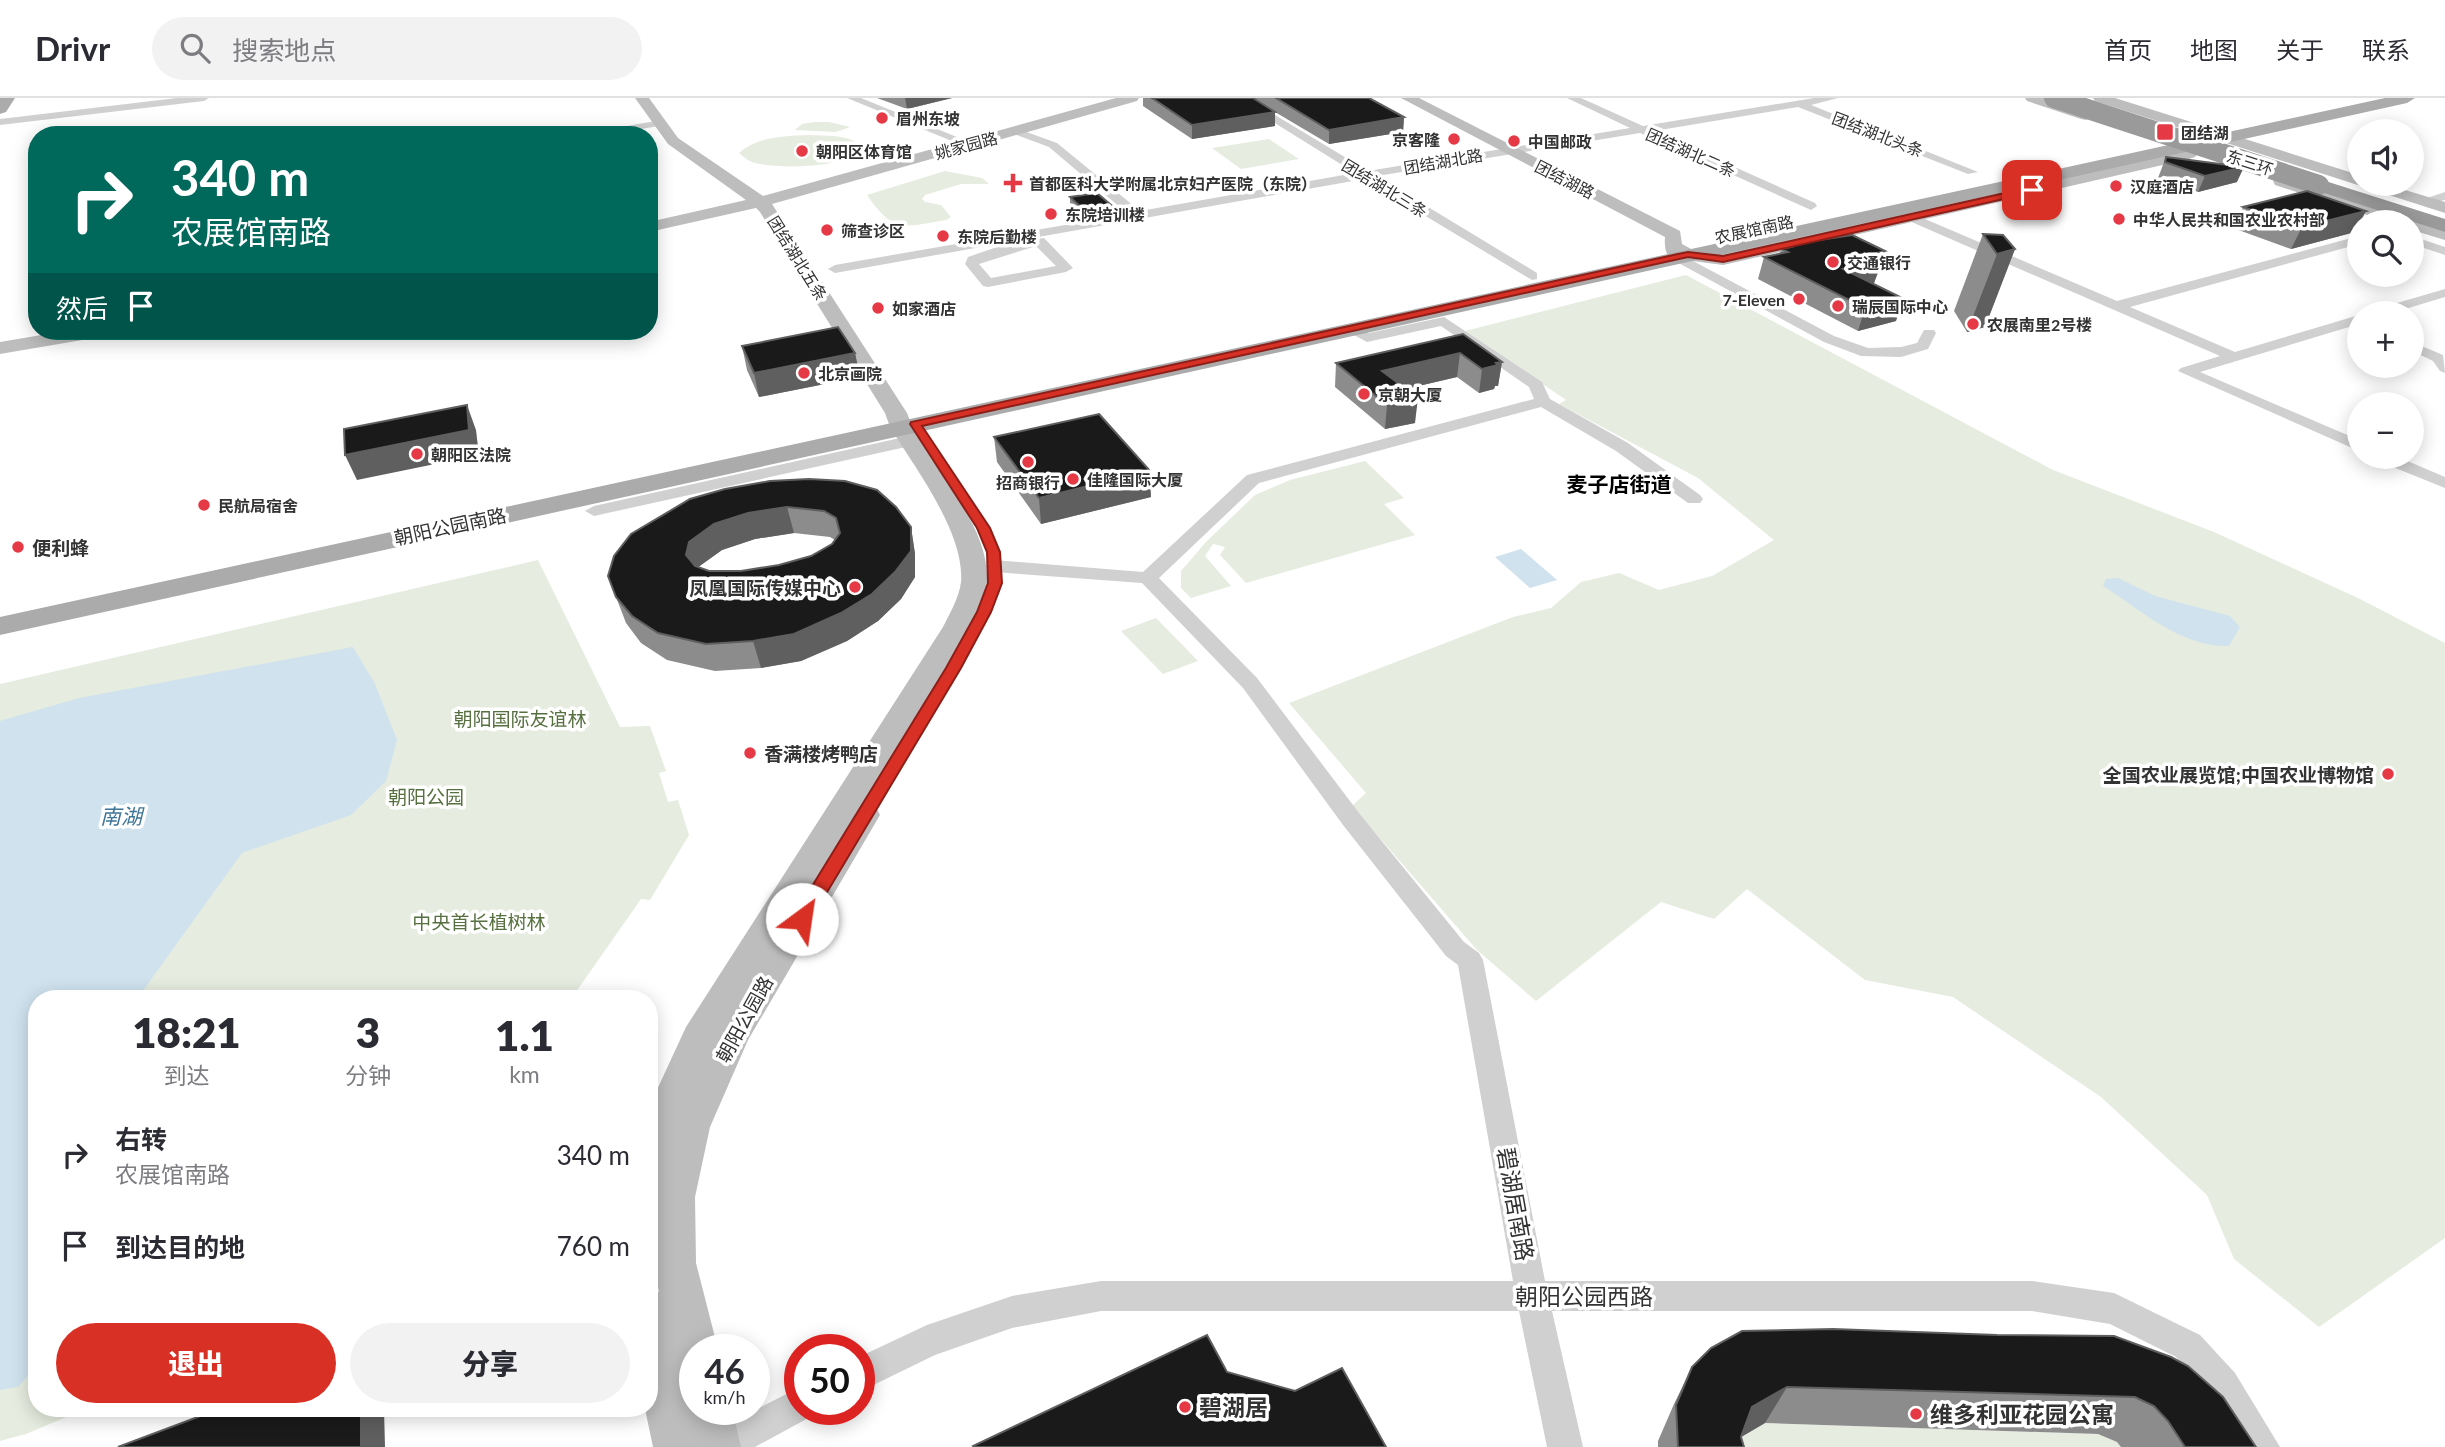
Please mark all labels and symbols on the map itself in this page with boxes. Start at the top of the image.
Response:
street label: 团结湖北头条 [1830,108,1926,160]
place label: 眉州东坡 [896,109,960,128]
marker: 眉州东坡 [874,110,890,126]
marker: 团结湖 [2155,122,2175,142]
place label: 团结湖 [2181,123,2229,142]
street label: 团结湖北二条 [1643,124,1739,180]
street label: 姚家园路 [933,128,999,162]
place label: 京客隆 [1392,130,1440,149]
marker: 京客隆 [1446,131,1462,147]
place label: 中国邮政 [1528,132,1592,151]
marker: 中国邮政 [1506,133,1522,149]
place label: 朝阳区体育馆 [816,142,912,161]
marker: 朝阳区体育馆 [794,143,810,159]
street label: 团结湖北路 [1402,145,1484,177]
street label: 东三环 [2224,146,2276,178]
street label: 团结湖北三条 [1339,155,1431,221]
street label: 团结湖路 [1532,156,1598,202]
pin [2002,160,2062,220]
marker: 首都医科大学附属北京妇产医院（东院） [1003,173,1023,193]
place label: 首都医科大学附属北京妇产医院（东院） [1029,174,1317,193]
place label: 汉庭酒店 [2130,177,2194,196]
marker: 汉庭酒店 [2108,178,2124,194]
place label: 东院培训楼 [1065,205,1145,224]
marker: 东院培训楼 [1043,206,1059,222]
place label: 中华人民共和国农业农村部 [2133,210,2325,229]
street label: 农展馆南路 [1713,211,1795,247]
marker: 中华人民共和国农业农村部 [2111,211,2127,227]
street label: 团结湖北五条 [765,212,831,304]
place label: 筛查诊区 [841,221,905,240]
marker: 筛查诊区 [819,222,835,238]
place label: 东院后勤楼 [957,227,1037,246]
marker: 东院后勤楼 [935,228,951,244]
place label: 交通银行 [1847,253,1911,272]
marker: 交通银行 [1825,254,1841,270]
place label: 7-Eleven [1723,290,1785,309]
marker: 7-Eleven [1791,291,1807,307]
place label: 瑞辰国际中心 [1852,297,1948,316]
marker: 瑞辰国际中心 [1830,298,1846,314]
place label: 如家酒店 [892,299,956,318]
marker: 如家酒店 [870,300,886,316]
place label: 农展南里2号楼 [1987,315,2092,334]
marker: 农展南里2号楼 [1965,316,1981,332]
place label: 北京画院 [818,364,882,383]
marker: 北京画院 [796,365,812,381]
place label: 京朝大厦 [1378,385,1442,404]
marker: 京朝大厦 [1356,386,1372,402]
place label: 朝阳区法院 [431,445,511,464]
marker: 朝阳区法院 [409,446,425,462]
marker: 招商银行 [1020,454,1036,470]
place label: 佳隆国际大厦 [1087,470,1183,489]
marker: 佳隆国际大厦 [1065,471,1081,487]
district label: 麦子店街道 [1567,471,1672,496]
place label: 招商银行 [996,473,1060,492]
place label: 民航局宿舍 [218,496,298,515]
marker: 民航局宿舍 [196,497,212,513]
street label: 朝阳公园南路 [392,503,508,549]
place label: 便利蜂 [32,536,89,559]
marker: 便利蜂 [10,539,26,555]
place label: 凤凰国际传媒中心 [689,576,841,599]
marker: 凤凰国际传媒中心 [847,579,863,595]
park label: 朝阳国际友谊林 [453,707,587,730]
place label: 香满楼烤鸭店 [764,742,878,765]
marker: 香满楼烤鸭店 [742,745,758,761]
place label: 全国农业展览馆;中国农业博物馆 [2103,763,2374,786]
marker: 全国农业展览馆;中国农业博物馆 [2380,766,2396,782]
park label: 朝阳公园 [388,785,464,808]
water label: 南湖 [100,803,145,828]
position arrow [765,882,839,956]
park label: 中央首长植树林 [412,910,546,933]
street label: 朝阳公园路 [711,972,777,1066]
street label: 碧湖居南路 [1492,1145,1540,1263]
street label: 朝阳公园西路 [1515,1282,1653,1310]
speed limit sign: 50 [784,1334,875,1425]
place label: 碧湖居 [1199,1393,1268,1421]
marker: 碧湖居 [1177,1399,1193,1415]
place label: 维多利亚花园公寓 [1930,1400,2114,1428]
marker: 维多利亚花园公寓 [1908,1406,1924,1422]

